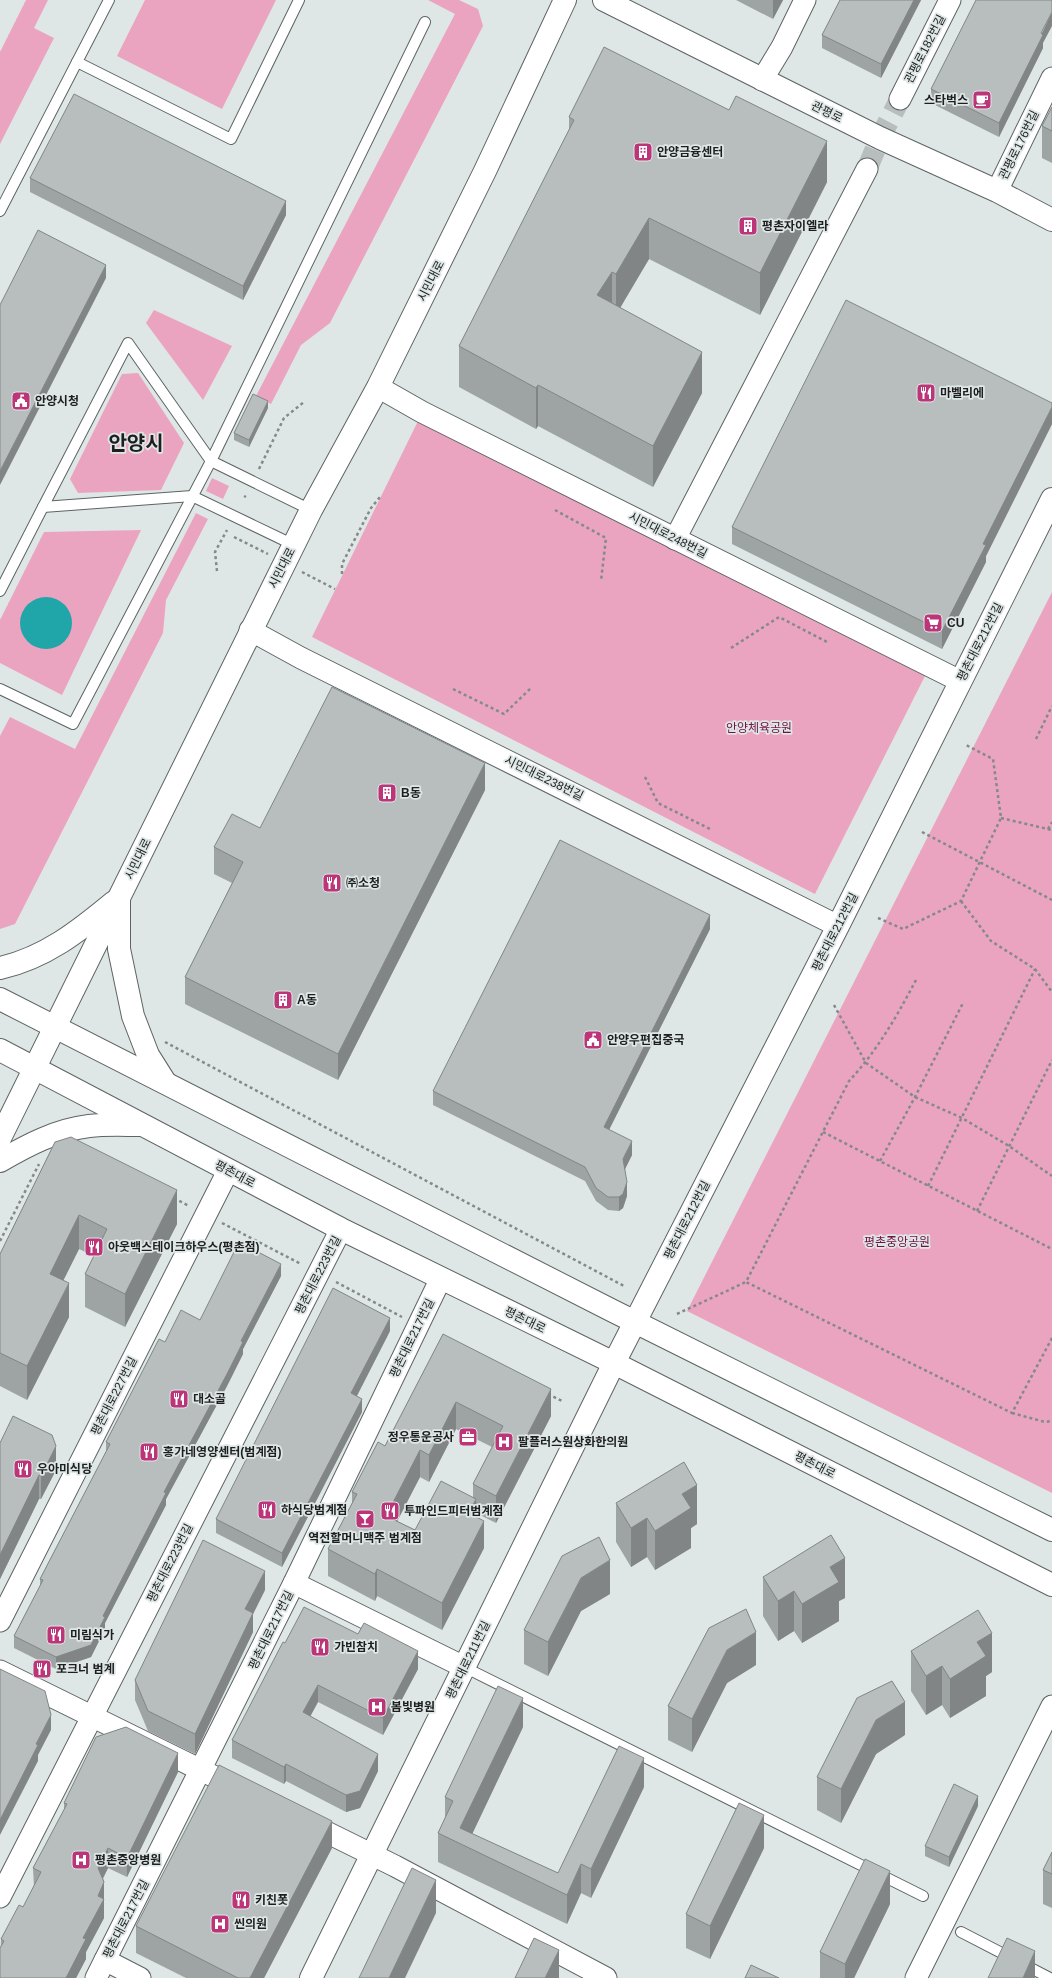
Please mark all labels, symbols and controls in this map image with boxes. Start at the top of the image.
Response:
street label: 관평로182번길 [902,12,948,86]
cafe icon: 스타벅스 [971,89,993,111]
place label: 스타벅스 [924,93,968,107]
street label: 관평로 [809,98,845,126]
street label: 관평로176번길 [996,108,1042,182]
building icon: 안양금융센터 [632,141,654,163]
place label: 안양금융센터 [657,145,723,159]
building icon: 평촌자이엘라 [737,215,759,237]
place label: 평촌자이엘라 [762,219,828,233]
street label: 시민대로 [415,258,447,304]
restaurant icon: 마벨리에 [915,382,937,404]
place label: 마벨리에 [940,386,984,400]
public building icon: 안양시청 [10,390,32,412]
place label: 안양시청 [35,394,79,408]
district label: 안양시 [108,432,164,454]
street label: 시민대로248번길 [626,509,710,561]
street label: 시민대로 [266,545,298,591]
street label: 평촌대로212번길 [954,600,1006,684]
supermarket icon: CU [922,612,944,634]
place label: CU [947,616,964,630]
park label: 안양체육공원 [726,721,792,735]
street label: 시민대로238번길 [502,753,586,803]
building icon: B동 [376,782,398,804]
place label: B동 [401,786,421,800]
street label: 시민대로 [122,836,154,882]
restaurant icon: ㈜소청 [321,872,343,894]
place label: ㈜소청 [346,876,380,890]
street label: 평촌대로212번길 [809,890,861,974]
building icon: A동 [272,989,294,1011]
place label: A동 [297,993,317,1007]
public building icon: 안양우편집중국 [582,1029,604,1051]
place label: 안양우편집중국 [607,1033,684,1047]
street label: 평촌대로 [212,1157,258,1191]
street label: 평촌대로212번길 [661,1178,713,1262]
street label: 평촌대로223번길 [292,1233,344,1317]
park label: 평촌중앙공원 [864,1235,930,1249]
restaurant icon: 아웃백스테이크하우스(평촌점) [83,1236,105,1258]
place label: 아웃백스테이크하우스(평촌점) [108,1240,260,1254]
street label: 평촌대로217번길 [387,1296,437,1380]
street label: 평촌대로 [502,1304,548,1336]
street label: 평촌대로227번길 [88,1354,140,1438]
restaurant icon: 대소골 [168,1388,190,1410]
place label: 대소골 [193,1392,226,1406]
office icon: 정우통운공사 [457,1426,479,1448]
place label: 정우통운공사 [388,1430,454,1444]
hospital icon: 팔플러스원상화한의원 [493,1431,515,1453]
place label: 팔플러스원상화한의원 [518,1435,628,1449]
restaurant icon: 홍가네영양센터(범계점) [138,1441,160,1463]
place label: 홍가네영양센터(범계점) [163,1445,281,1459]
street label: 평촌대로 [792,1449,838,1481]
restaurant icon: 우아미식당 [12,1458,34,1480]
place label: 우아미식당 [37,1462,92,1476]
restaurant icon: 하식당범계점 [256,1499,278,1521]
restaurant icon: 투파인드피터범계점 [379,1500,401,1522]
place label: 하식당범계점 [281,1503,347,1517]
place label: 투파인드피터범계점 [404,1504,503,1518]
bar icon: 역전할머니맥주 범계점 [354,1508,376,1530]
street label: 평촌대로223번길 [144,1521,196,1605]
place label: 역전할머니맥주 범계점 [308,1531,422,1545]
street label: 평촌대로217번길 [246,1588,296,1672]
street label: 평촌대로211번길 [443,1619,493,1701]
restaurant icon: 미림식가 [45,1624,67,1646]
place label: 미림식가 [70,1628,114,1642]
restaurant icon: 가빈참치 [309,1636,331,1658]
place label: 가빈참치 [334,1640,378,1654]
restaurant icon: 포크너 범계 [31,1658,53,1680]
place label: 포크너 범계 [56,1662,115,1676]
hospital icon: 봄빛병원 [366,1696,388,1718]
place label: 봄빛병원 [391,1700,435,1714]
hospital icon: 평촌중앙병원 [70,1849,92,1871]
place label: 평촌중앙병원 [95,1853,161,1867]
street label: 평촌대로217번길 [100,1877,152,1961]
restaurant icon: 키친폿 [230,1889,252,1911]
place label: 키친폿 [255,1893,288,1907]
hospital icon: 씬의원 [209,1913,231,1935]
place label: 씬의원 [234,1917,267,1931]

